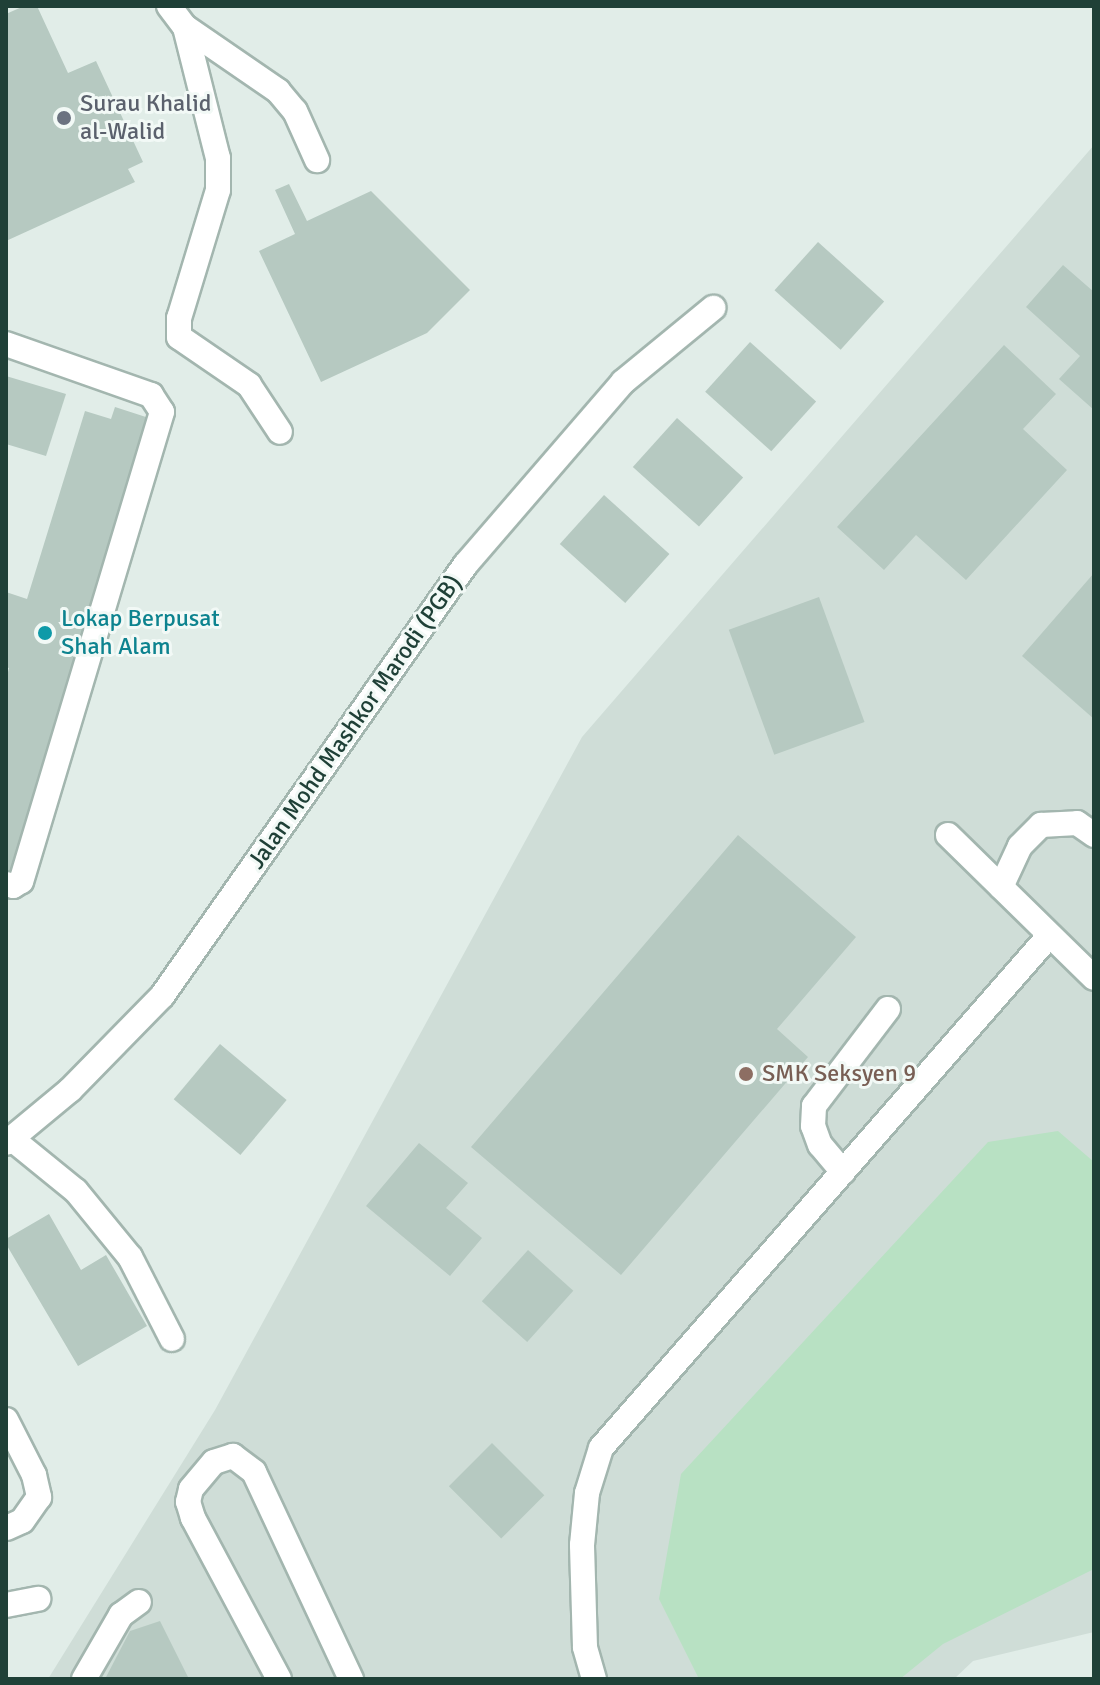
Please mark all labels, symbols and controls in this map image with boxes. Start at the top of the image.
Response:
place label: Surau Khalid al-Walid [80,90,211,146]
marker: Surau Khalid al-Walid [55,109,73,127]
street label: Jalan Mohd Mashkor Marodi (PGB) [242,569,468,875]
place label: Lokap Berpusat Shah Alam [61,605,220,661]
marker: Lokap Berpusat Shah Alam [36,624,54,642]
place label: SMK Seksyen 9 [762,1060,916,1088]
marker: SMK Seksyen 9 [737,1065,755,1083]

